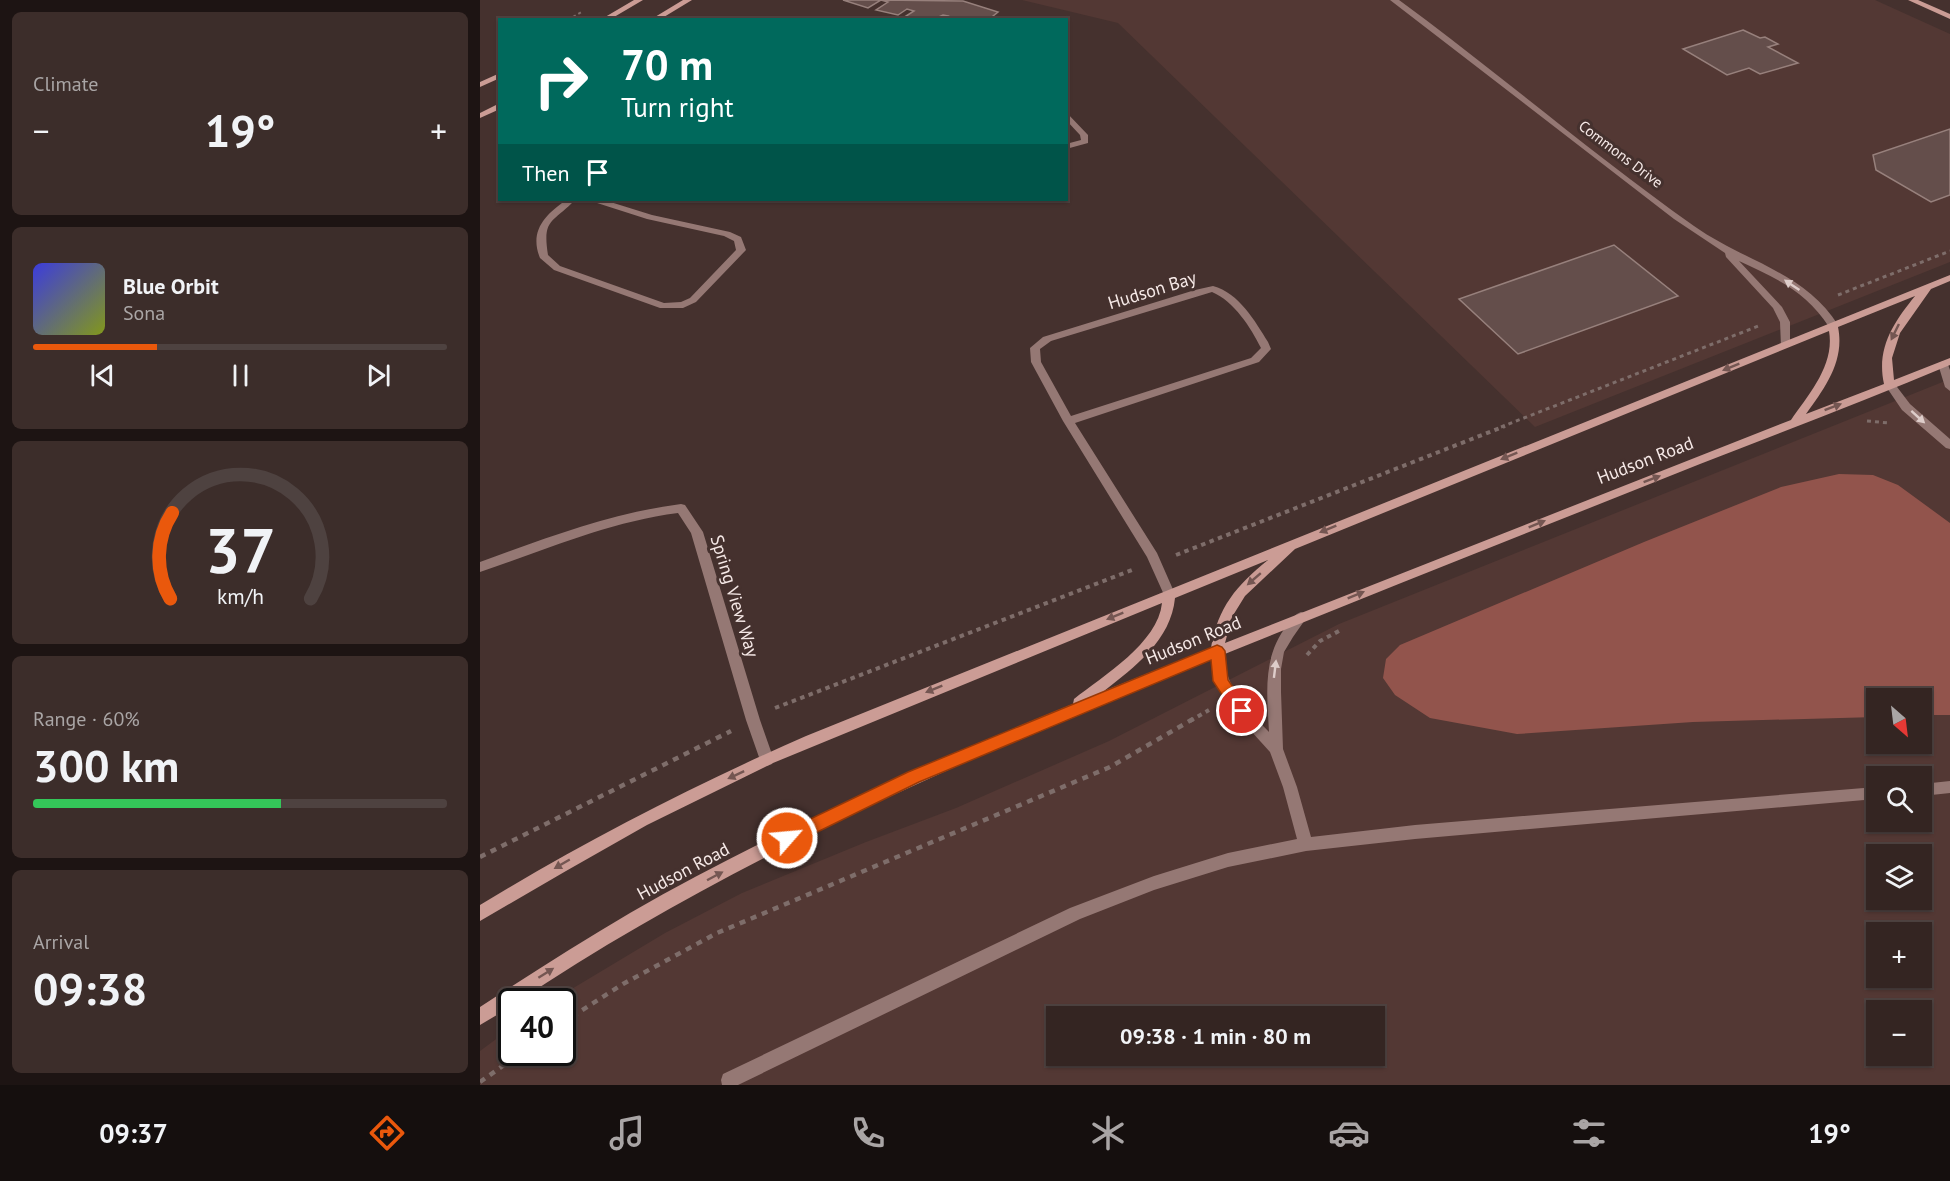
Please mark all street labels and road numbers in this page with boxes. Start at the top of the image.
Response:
street label: Commons Drive [1575,116,1667,192]
street label: Hudson Bay [1105,265,1200,314]
street label: Hudson Road [1594,431,1696,489]
street label: Spring View Way [705,532,765,661]
street label: Hudson Road [1142,610,1244,670]
street label: Hudson Road [633,837,733,905]

